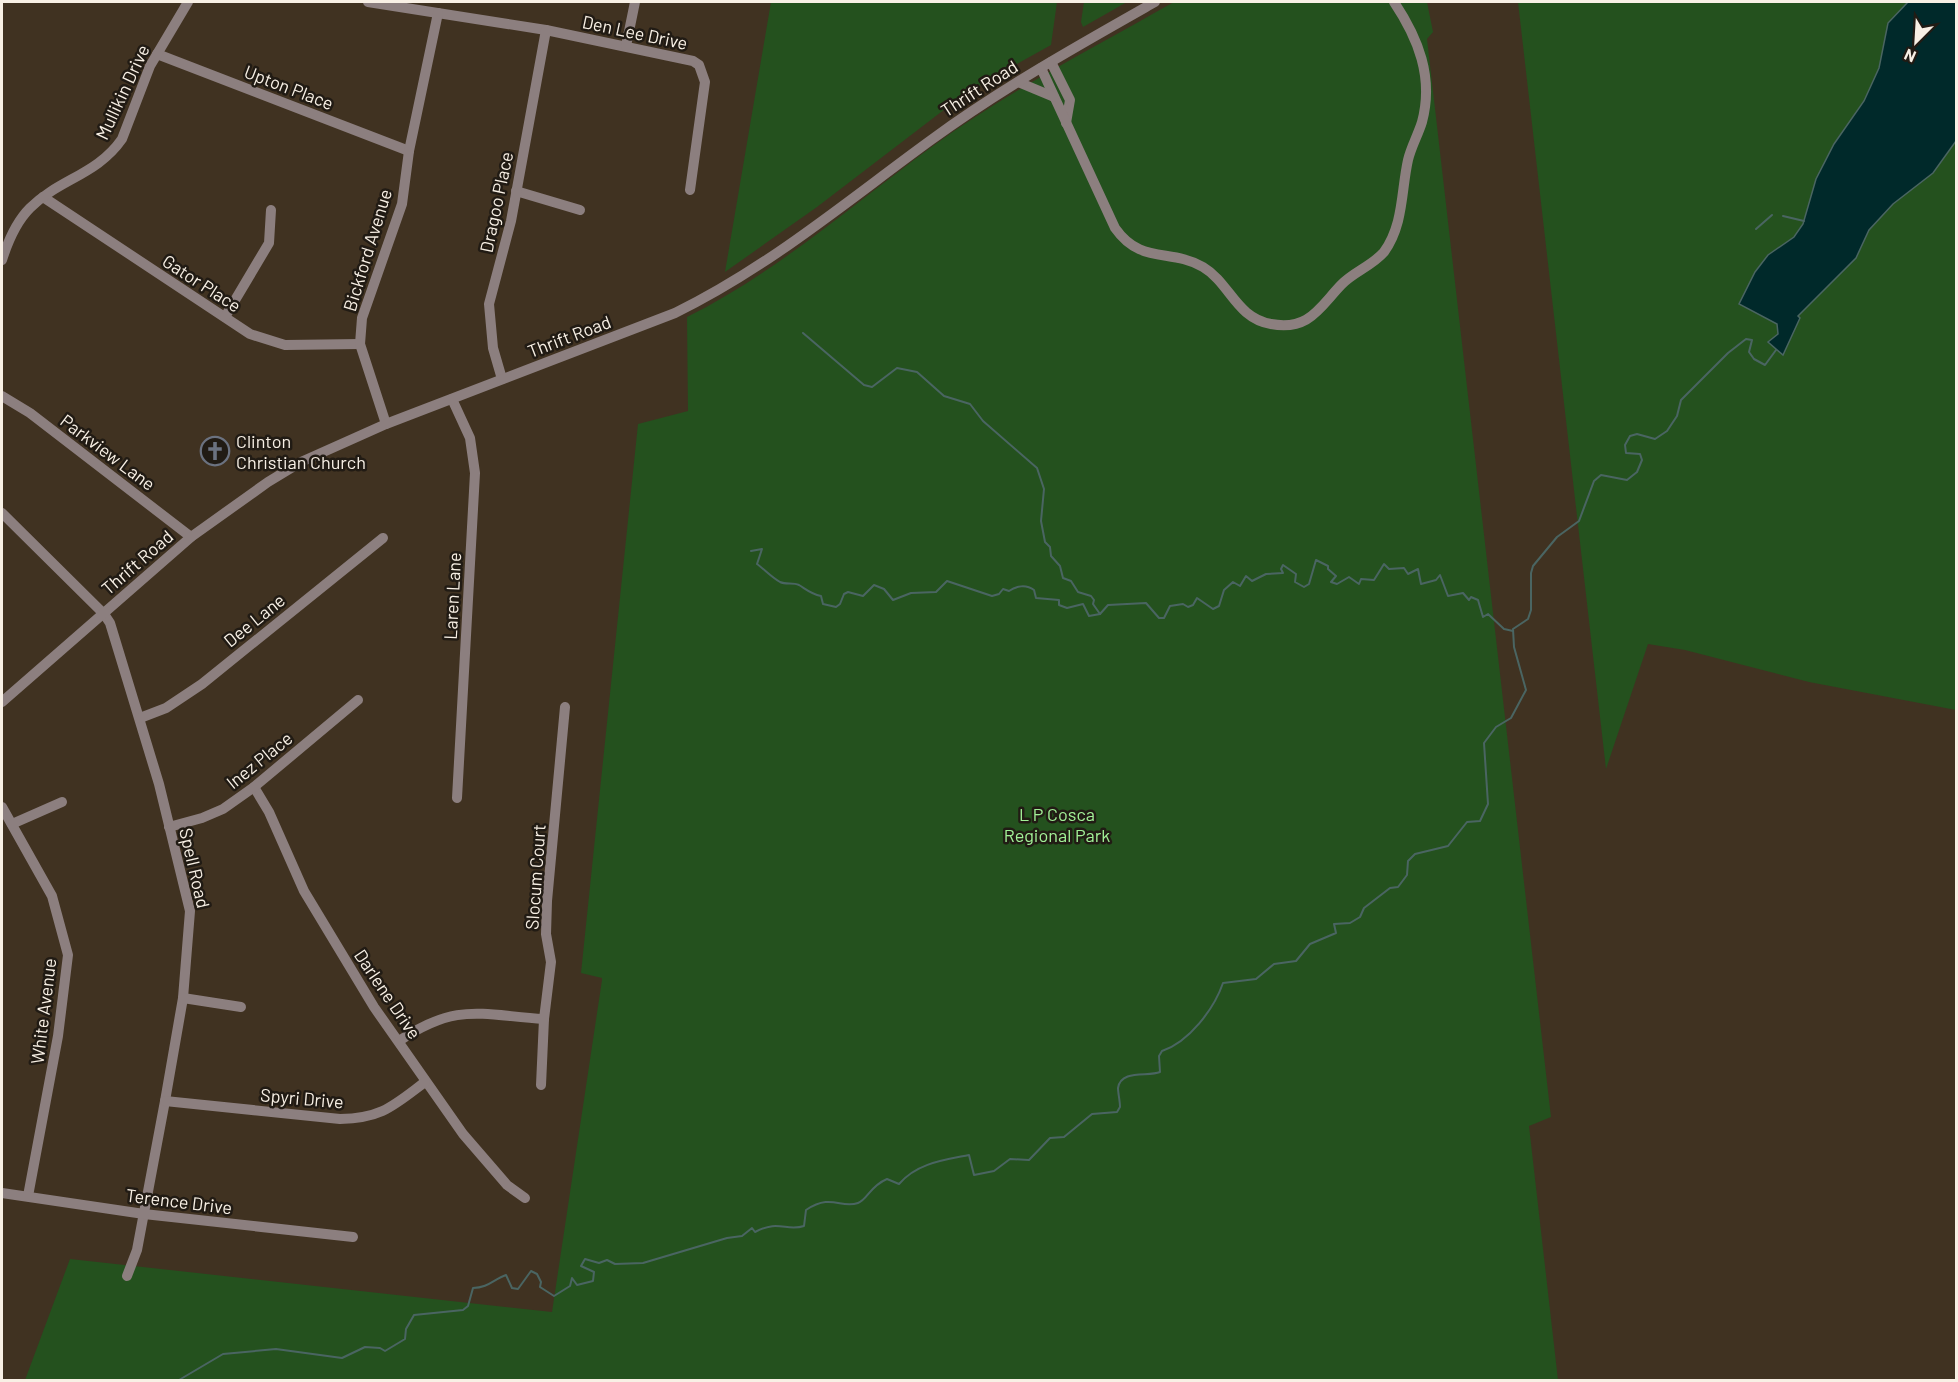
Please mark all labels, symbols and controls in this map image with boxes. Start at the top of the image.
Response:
street label: Den Lee Drive [580,10,690,54]
north arrow [1886,12,1946,72]
street label: Mullikin Drive [90,41,154,143]
text: N [1901,45,1918,67]
street label: Thrift Road [936,55,1022,121]
street label: Upton Place [241,60,337,114]
street label: Dragoo Place [475,150,517,254]
street label: Bickford Avenue [338,186,396,314]
street label: Gator Place [159,249,245,317]
street label: Thrift Road [524,310,614,362]
street label: Parkview Lane [56,409,160,495]
place label: Clinton Christian Church [236,430,366,473]
church icon: Clinton Christian Church [199,435,231,467]
street label: Thrift Road [97,525,177,599]
street label: Laren Lane [439,552,465,640]
street label: Dee Lane [219,589,289,651]
street label: Inez Place [222,727,296,793]
park label: L P Cosca Regional Park [1004,803,1110,846]
street label: Slocum Court [520,824,550,930]
street label: Spell Road [175,826,215,910]
street label: Darlene Drive [350,945,426,1043]
street label: White Avenue [26,957,60,1065]
street label: Spyri Drive [259,1083,345,1113]
street label: Terence Drive [125,1184,233,1218]

